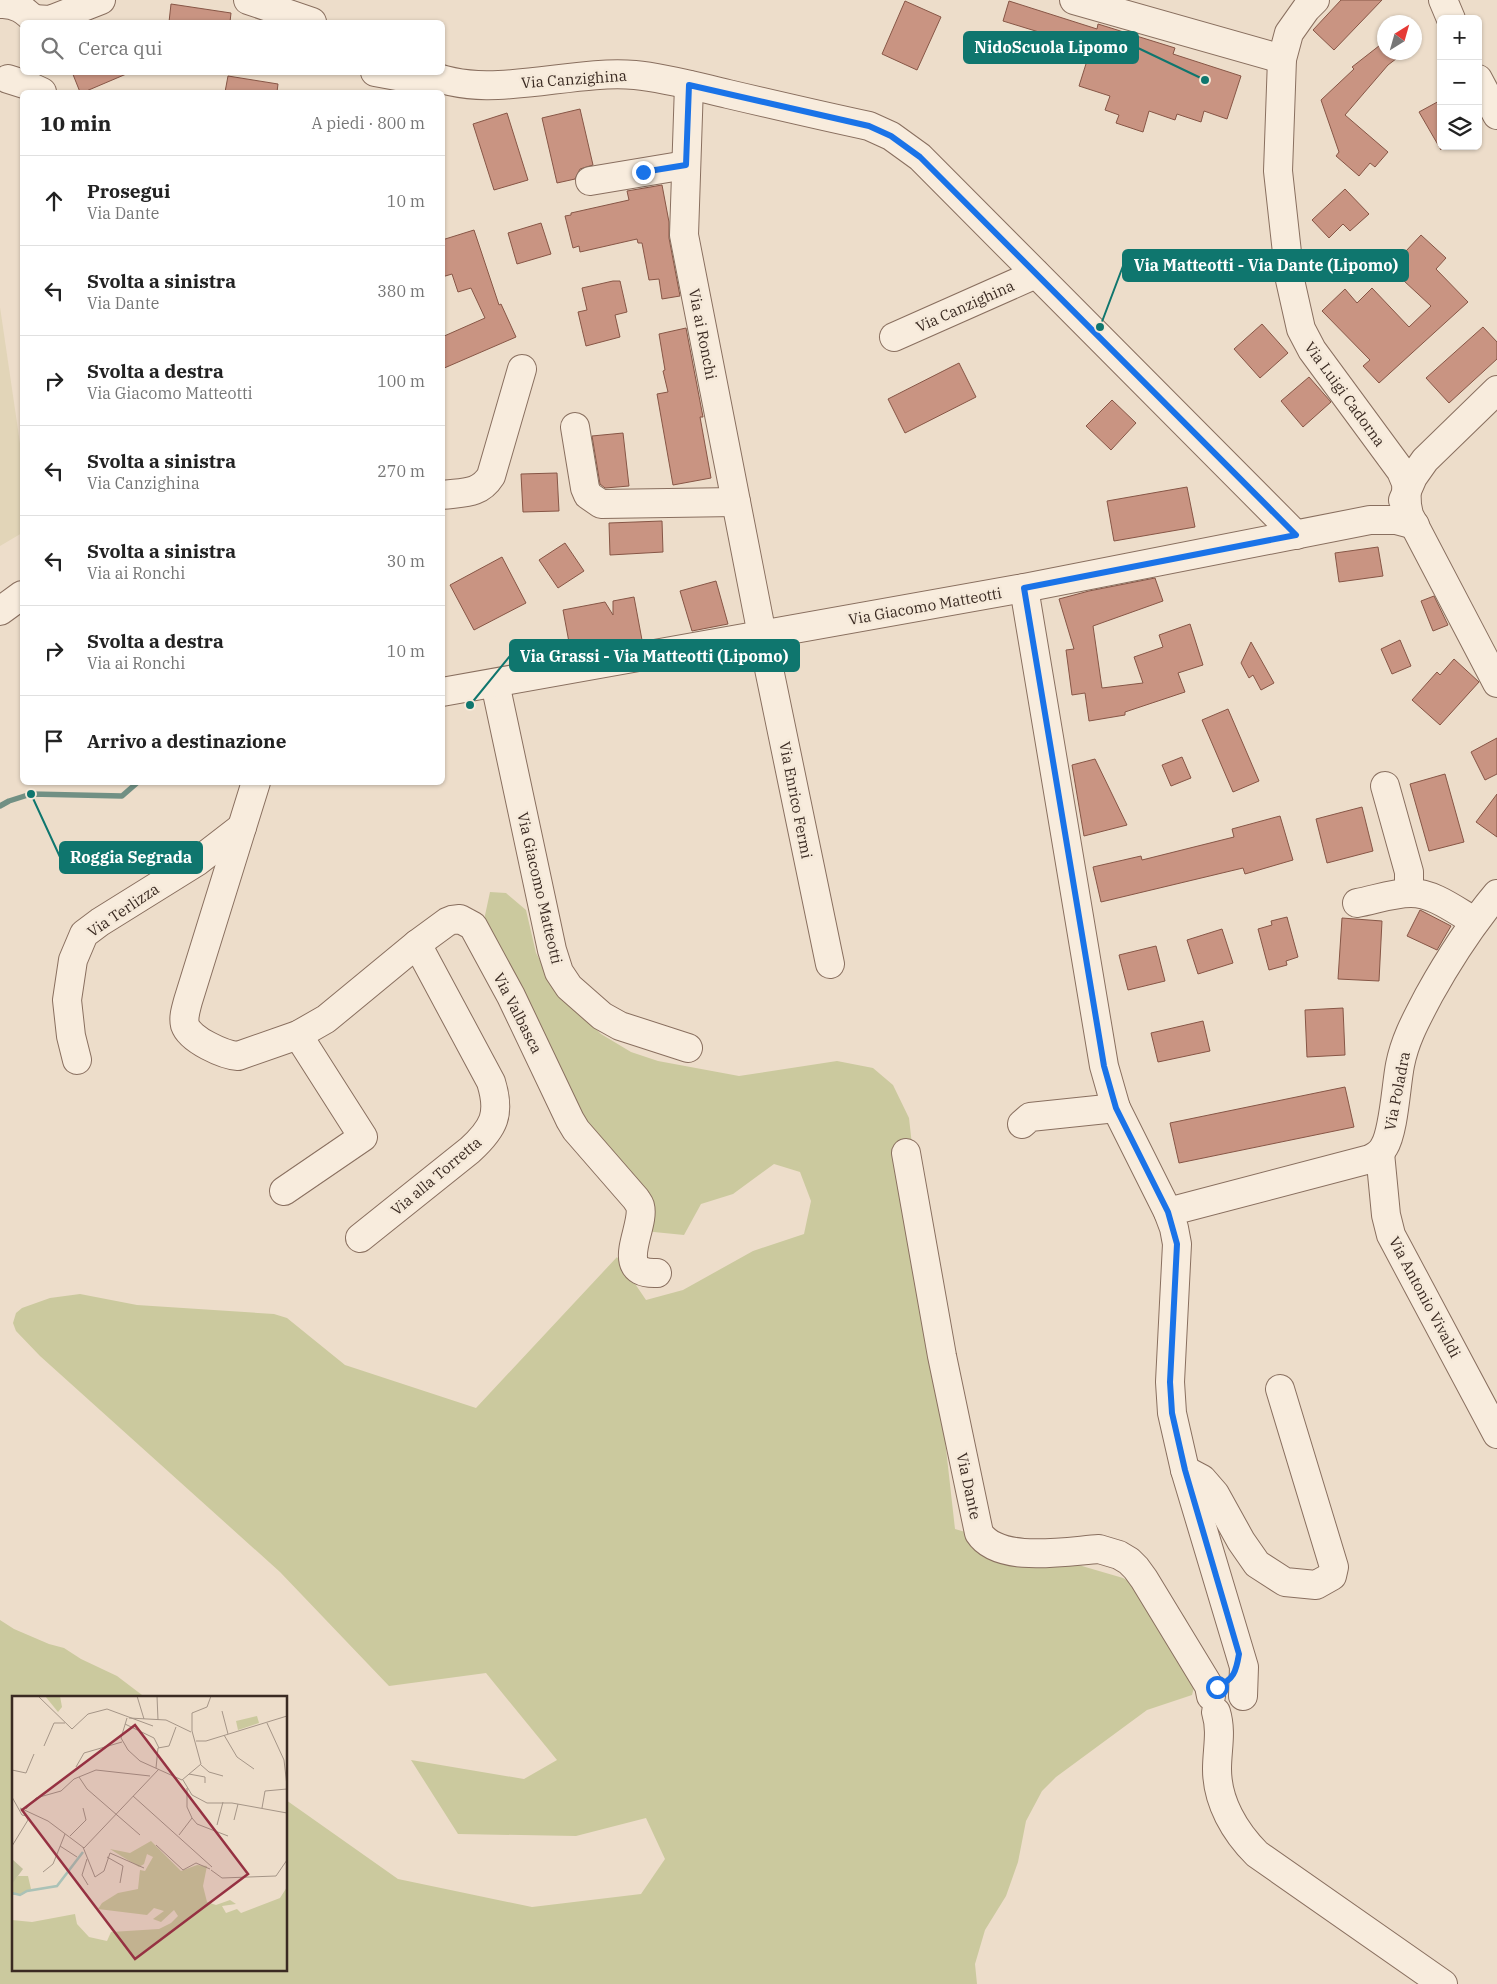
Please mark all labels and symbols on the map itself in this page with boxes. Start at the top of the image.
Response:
north arrow [1377,15,1422,60]
callout: NidoScuola Lipomo [964,32,1138,63]
text: NidoScuola Lipomo [974,37,1128,57]
street label: Via Canzighina [521,66,627,92]
route end [632,161,655,184]
callout: Via Matteotti - Via Dante (Lipomo) [1123,250,1408,281]
text: Via Matteotti - Via Dante (Lipomo) [1134,255,1399,275]
street label: Via Canzighina [913,276,1017,336]
street label: Via ai Ronchi [685,287,721,381]
street label: Via Luigi Cadorna [1301,338,1389,450]
street label: Via Giacomo Matteotti [847,583,1003,629]
callout: Via Grassi - Via Matteotti (Lipomo) [510,640,799,671]
text: Via Grassi - Via Matteotti (Lipomo) [520,646,789,666]
street label: Via Enrico Fermi [775,740,817,860]
street label: Via Giacomo Matteotti [513,810,567,966]
callout: Roggia Segrada [60,842,202,873]
text: Roggia Segrada [70,847,192,867]
street label: Via Terlizza [83,879,163,941]
street label: Via Valbasca [490,969,546,1057]
street label: Via Poladra [1380,1050,1414,1132]
street label: Via alla Torretta [387,1133,485,1219]
street label: Via Antonio Vivaldi [1385,1233,1465,1361]
street label: Via Dante [953,1451,985,1521]
route start [1206,1676,1229,1699]
inset map [12,1696,288,1972]

